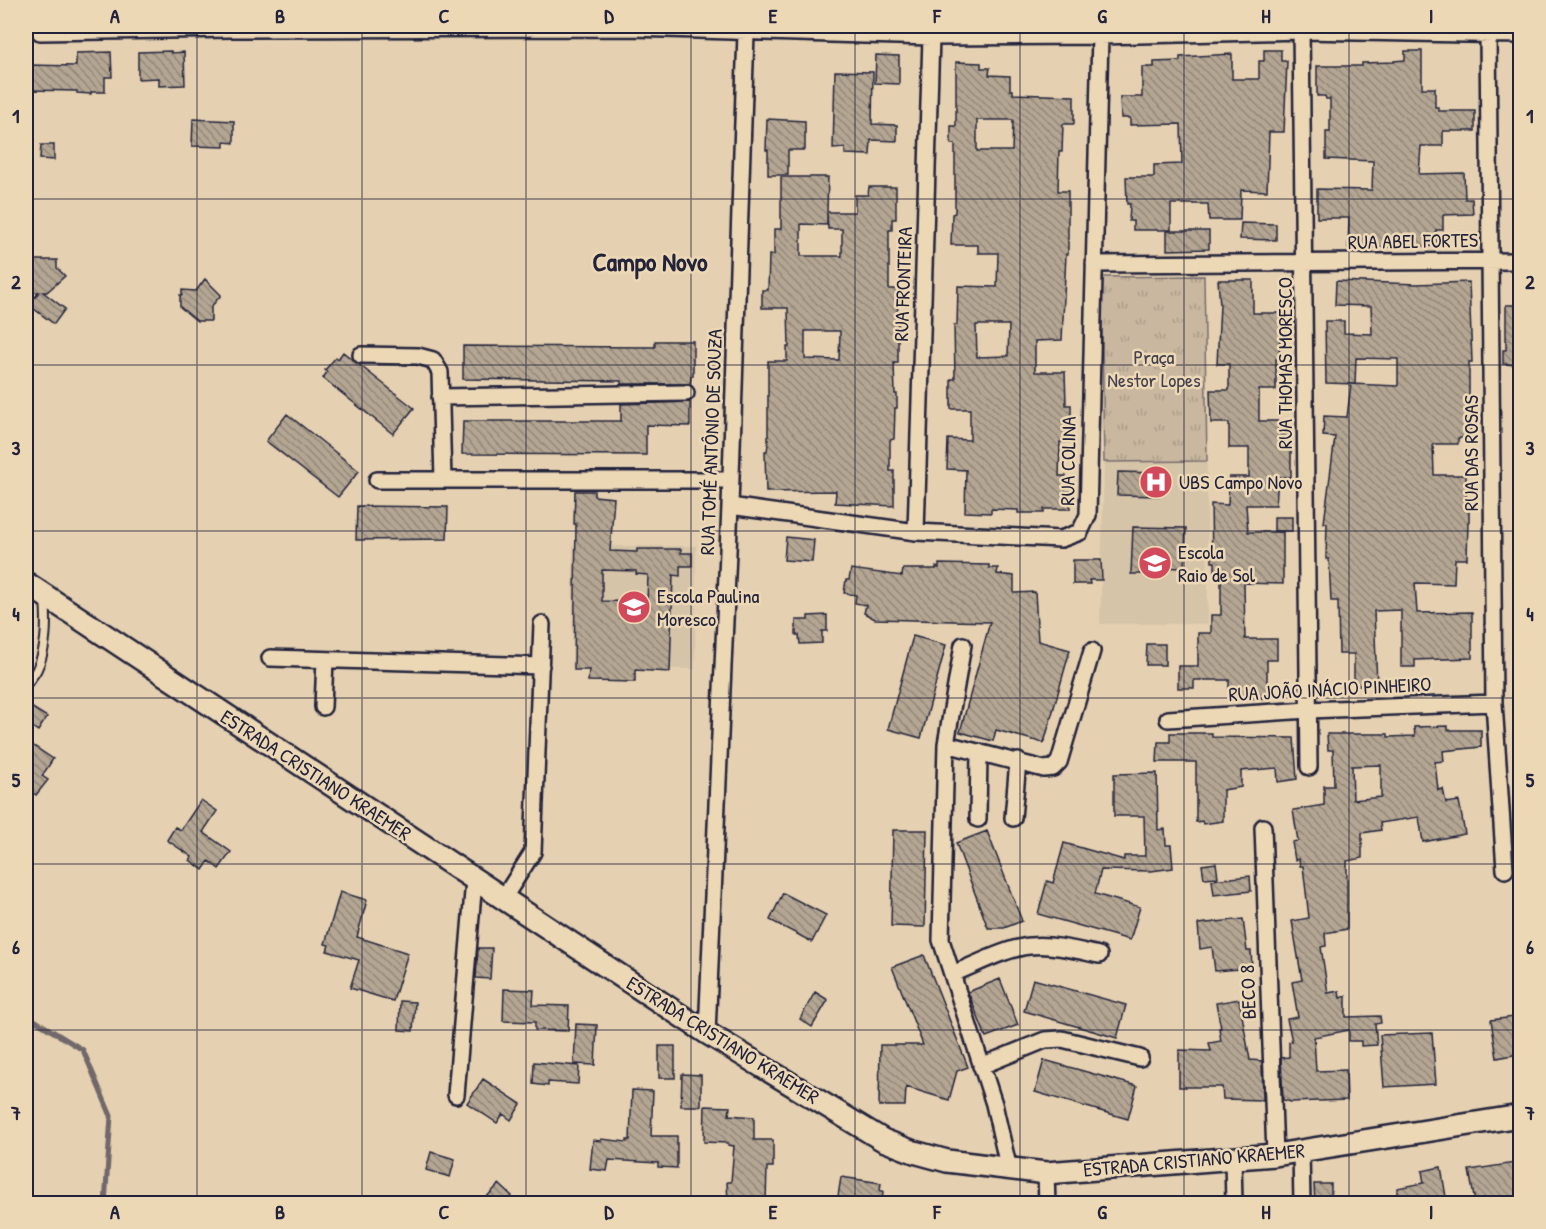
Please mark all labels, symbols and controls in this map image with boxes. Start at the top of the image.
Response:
text: A [110,2,120,29]
text: B [275,2,285,29]
text: C [439,2,450,29]
text: D [604,2,614,29]
text: E [769,2,778,29]
text: F [932,2,942,29]
text: G [1097,2,1107,29]
text: H [1261,2,1271,29]
text: I [1429,2,1433,29]
text: 1 [12,102,20,129]
text: 1 [1526,102,1534,129]
street label: RUA FRONTEIRA [887,226,918,342]
street label: RUA ABEL FORTES [1348,226,1478,255]
district label: Campo Novo [593,244,708,280]
text: 2 [11,268,21,295]
text: 2 [1525,268,1535,295]
street label: RUA THOMAS MORESCO [1271,277,1298,449]
street label: RUA TOMÉ ANTÔNIO DE SOUZA [693,328,728,556]
park label: Praça Nestor Lopes [1107,343,1201,393]
street label: RUA DAS ROSAS [1457,395,1484,511]
street label: RUA COLINA [1053,416,1082,506]
text: 3 [12,434,21,461]
text: 3 [1526,434,1535,461]
hospital icon: UBS Campo Novo [1138,464,1174,500]
place label: UBS Campo Novo [1179,468,1302,495]
place label: Escola Raio de Sol [1178,538,1256,588]
school or university icon: Escola Raio de Sol [1137,545,1173,581]
place label: Escola Paulina Moresco [657,582,759,632]
school or university icon: Escola Paulina Moresco [616,589,652,625]
text: 4 [12,600,20,627]
text: 4 [1526,600,1534,627]
street label: RUA JOÃO INÁCIO PINHEIRO [1228,670,1432,707]
street label: ESTRADA CRISTIANO KRAEMER [216,703,417,846]
text: 5 [12,766,21,793]
text: 5 [1526,766,1535,793]
text: 6 [12,933,20,960]
text: 6 [1526,933,1534,960]
street label: BECO 8 [1233,964,1262,1020]
street label: ESTRADA CRISTIANO KRAEMER [622,969,825,1110]
text: 7 [10,1099,21,1126]
text: 7 [1524,1099,1535,1126]
street label: ESTRADA CRISTIANO KRAEMER [1082,1136,1306,1183]
text: A [110,1198,120,1225]
text: B [275,1198,285,1225]
text: C [439,1198,450,1225]
text: D [604,1198,614,1225]
text: E [769,1198,778,1225]
text: F [932,1198,942,1225]
text: G [1097,1198,1107,1225]
text: H [1261,1198,1271,1225]
text: I [1429,1198,1433,1225]

